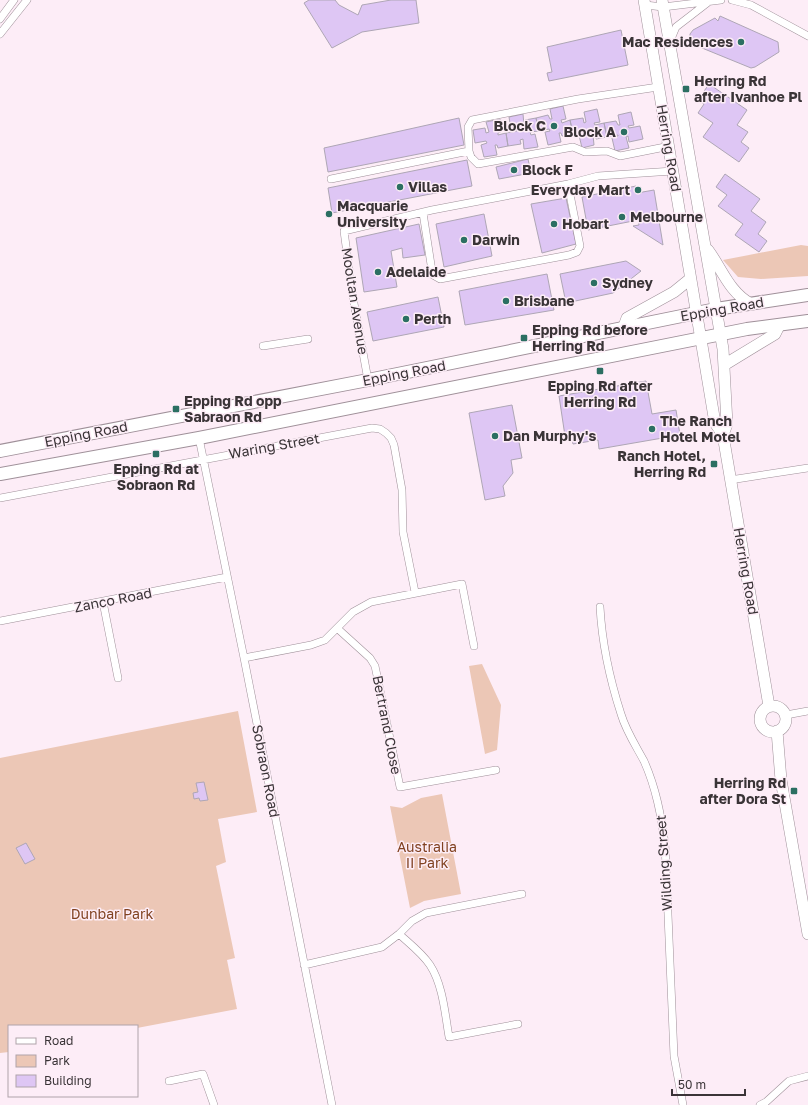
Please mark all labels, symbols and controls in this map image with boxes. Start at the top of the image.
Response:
place label: Mac Residences [622,33,733,50]
marker: Mac Residences [736,37,746,47]
place label: Herring Rd after Ivanhoe Pl [694,72,803,105]
marker: Herring Rd after Ivanhoe Pl [681,84,691,94]
street label: Herring Road [653,103,686,193]
place label: Block C [494,117,546,134]
marker: Block C [549,121,559,131]
place label: Block A [564,123,616,140]
marker: Block A [619,127,629,137]
place label: Block F [522,161,573,178]
marker: Block F [509,165,519,175]
place label: Villas [408,178,447,195]
place label: Everyday Mart [531,181,630,198]
marker: Villas [395,182,405,192]
marker: Everyday Mart [633,185,643,195]
place label: Macquarie University [337,197,408,230]
place label: Melbourne [630,208,703,225]
marker: Macquarie University [324,209,334,219]
marker: Melbourne [617,212,627,222]
place label: Hobart [562,215,610,232]
marker: Hobart [549,219,559,229]
place label: Darwin [472,231,520,248]
marker: Darwin [459,235,469,245]
street label: Mooltan Avenue [339,246,372,356]
place label: Adelaide [386,263,446,280]
marker: Adelaide [373,267,383,277]
place label: Sydney [602,274,653,291]
marker: Sydney [589,278,599,288]
place label: Brisbane [514,292,574,309]
street label: Epping Road [679,293,765,324]
marker: Brisbane [501,296,511,306]
place label: Perth [414,310,451,327]
marker: Perth [401,314,411,324]
place label: Epping Rd before Herring Rd [532,321,648,354]
marker: Epping Rd before Herring Rd [519,333,529,343]
street label: Epping Road [361,356,447,389]
marker: Epping Rd after Herring Rd [595,366,605,376]
place label: Epping Rd after Herring Rd [548,377,653,410]
place label: Epping Rd opp Sabraon Rd [184,392,282,425]
marker: Epping Rd opp Sabraon Rd [171,404,181,414]
place label: The Ranch Hotel Motel [660,412,741,445]
street label: Epping Road [43,417,129,450]
marker: The Ranch Hotel Motel [647,424,657,434]
place label: Dan Murphy's [503,427,596,444]
street label: Waring Street [227,429,321,462]
marker: Dan Murphy's [490,431,500,441]
place label: Ranch Hotel, Herring Rd [617,447,706,480]
marker: Epping Rd at Sobraon Rd [151,449,161,459]
marker: Ranch Hotel, Herring Rd [709,459,719,469]
place label: Epping Rd at Sobraon Rd [113,460,199,493]
street label: Herring Road [730,526,763,616]
street label: Zanco Road [73,584,153,615]
street label: Bertrand Close [370,674,405,776]
street label: Sobraon Road [249,723,284,819]
place label: Herring Rd after Dora St [700,774,786,807]
marker: Herring Rd after Dora St [789,786,799,796]
street label: Wilding Street [652,815,675,912]
park label: Australia II Park [397,838,457,871]
park label: Dunbar Park [71,905,153,922]
legend [8,1025,138,1097]
text: Road [44,1033,73,1048]
text: Park [44,1053,70,1068]
scale bar [672,1071,745,1097]
text: Building [44,1073,92,1088]
text: 50 m [678,1077,706,1092]

